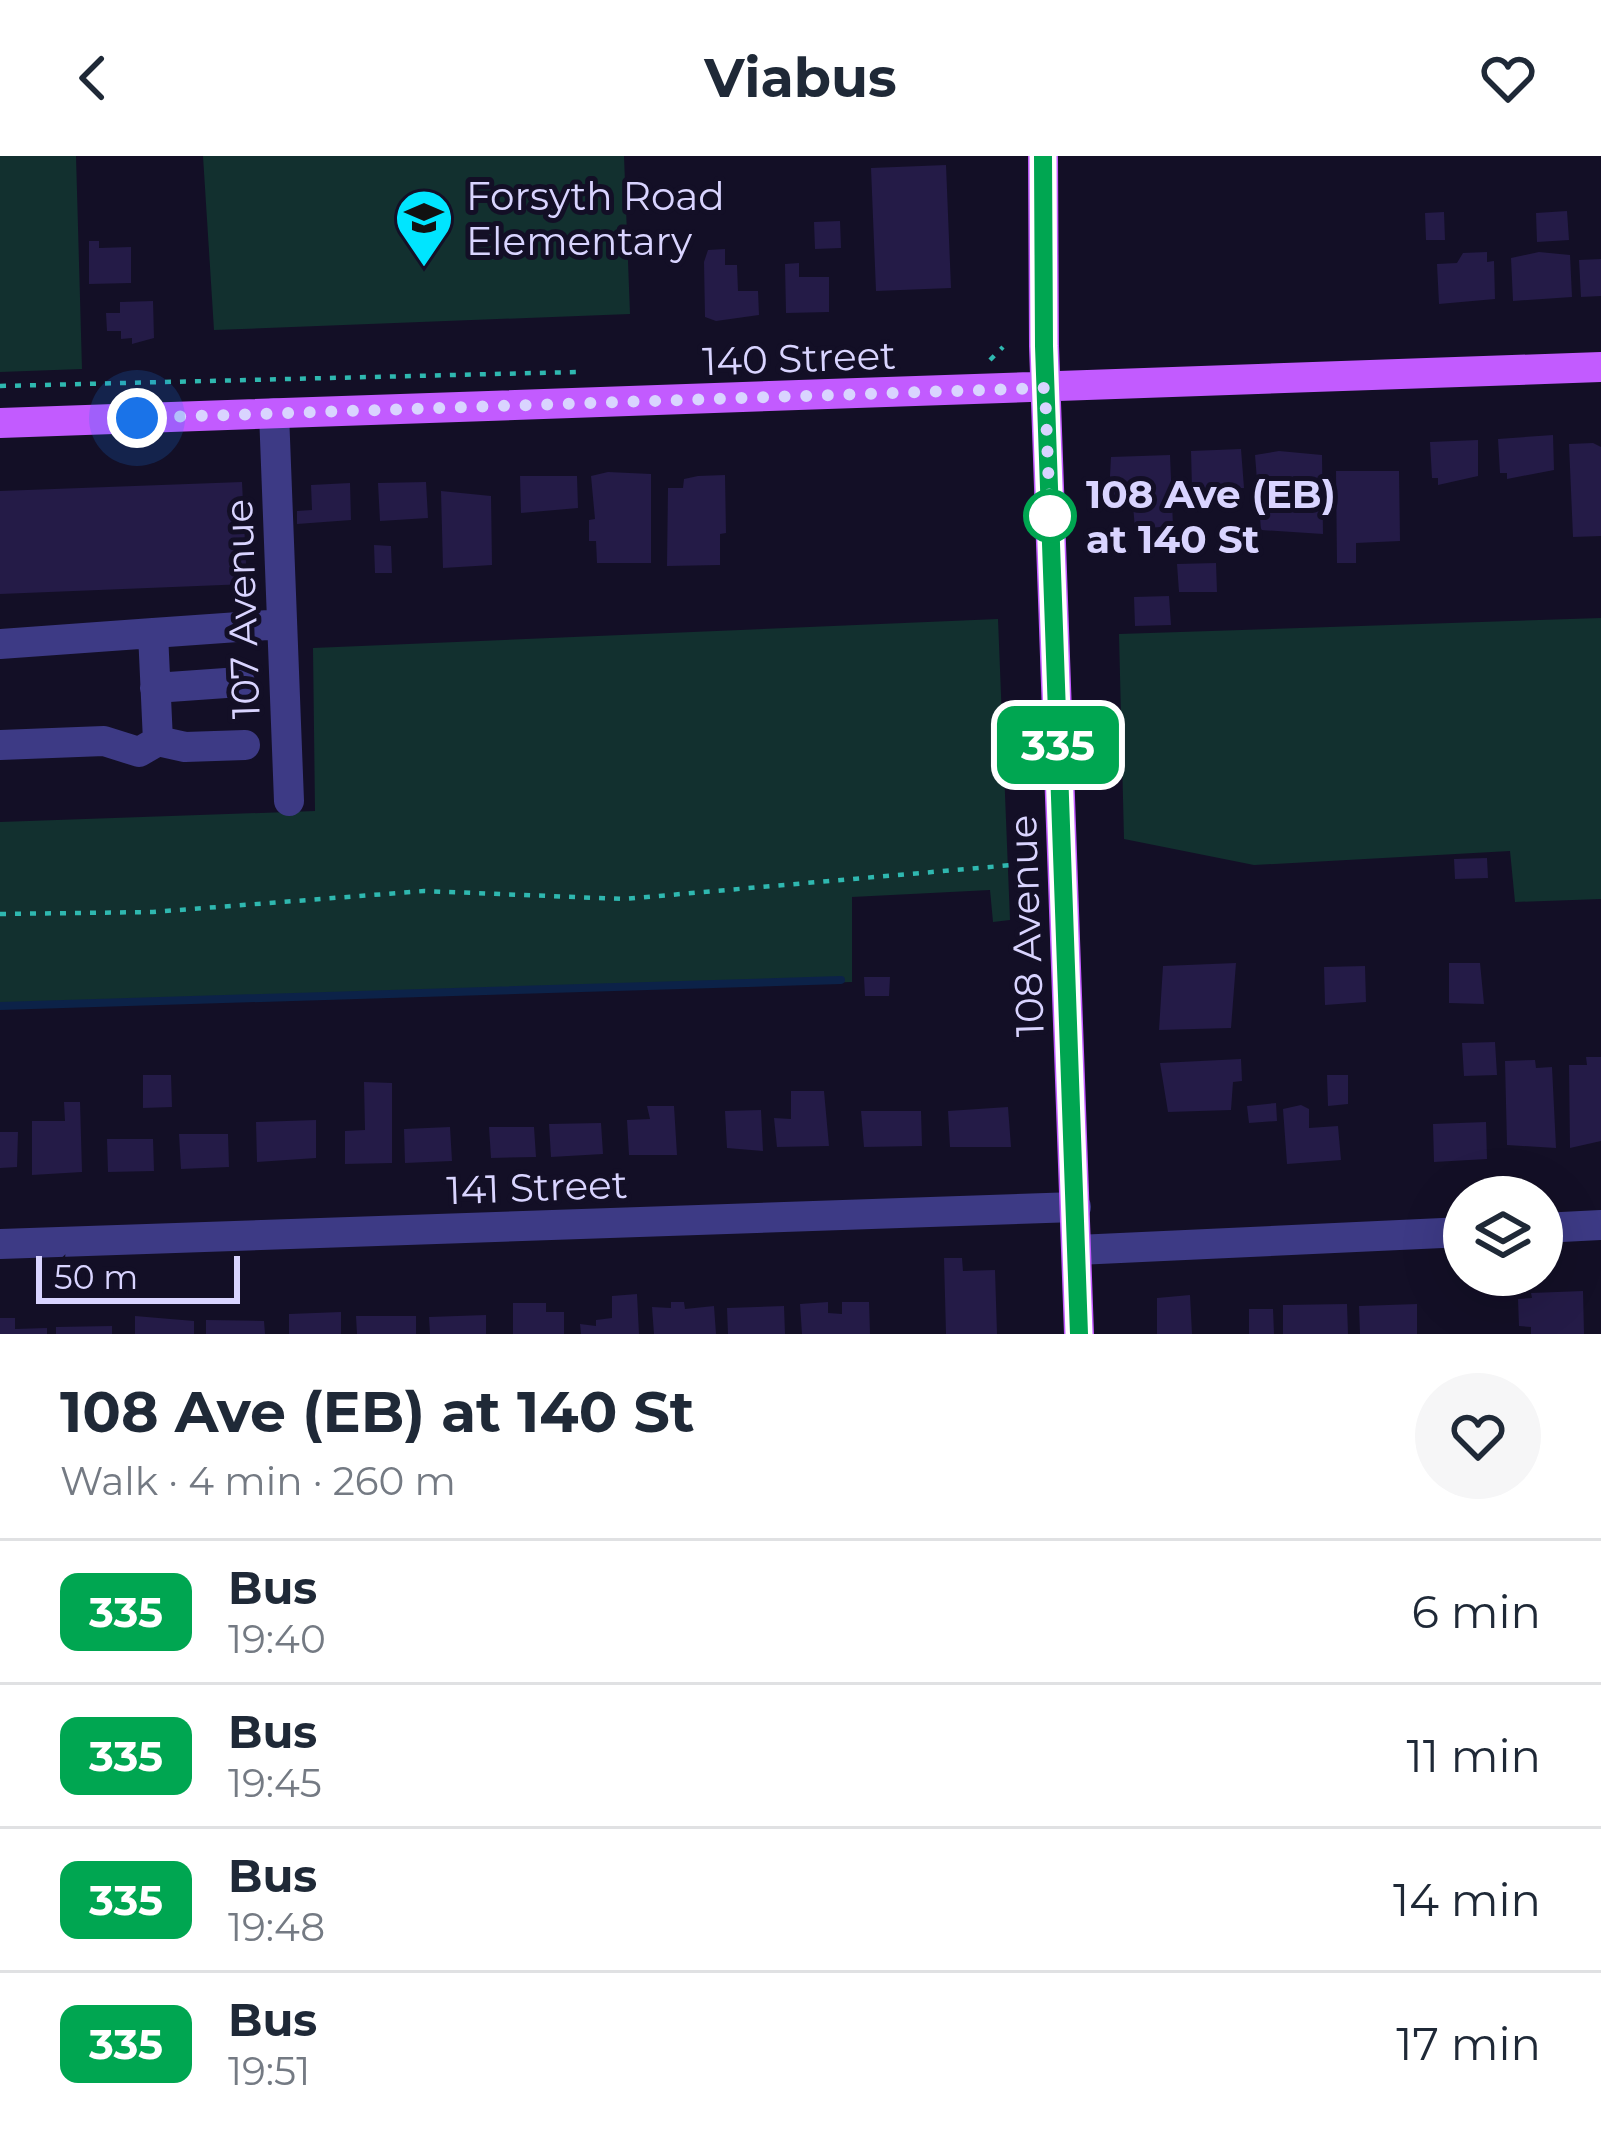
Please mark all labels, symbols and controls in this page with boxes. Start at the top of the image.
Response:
icon: back [60,45,126,111]
text: Viabus [704,45,897,111]
icon: heart [1475,45,1541,111]
place label: Forsyth Road Elementary [466,172,725,265]
school or university icon: Forsyth Road Elementary [393,187,455,269]
street label: 140 Street [701,331,897,385]
your location [107,388,167,448]
place label: 108 Ave (EB) at 140 St [1086,470,1336,563]
marker: 108 Ave (EB) at 140 St [1025,491,1075,541]
street label: 107 Avenue [214,498,270,720]
line badge: 335 [989,706,1127,784]
text: 335 [1021,719,1095,771]
street label: 108 Avenue [998,814,1054,1038]
street label: 141 Street [446,1160,628,1214]
map controls [1443,1176,1563,1296]
button: layers [1443,1176,1563,1296]
scale bar [36,1250,240,1303]
text: 50 m [54,1257,138,1297]
button: heart [1415,1373,1541,1499]
text: 108 Ave (EB) at 140 St [60,1377,695,1446]
text: Walk · 4 min · 260 m [60,1457,456,1505]
text: Bus [228,1560,317,1615]
text: 6 min [1412,1584,1541,1639]
text: 335 [89,1586,163,1638]
text: 19:40 [228,1615,326,1663]
text: Bus [228,1704,317,1759]
text: 11 min [1406,1728,1541,1783]
text: 335 [89,1730,163,1782]
text: 19:45 [228,1759,322,1807]
text: Bus [228,1848,317,1903]
text: 14 min [1393,1872,1541,1927]
text: 335 [89,1874,163,1926]
text: 19:48 [228,1903,325,1951]
text: Bus [228,1992,317,2047]
text: 17 min [1396,2016,1541,2071]
text: 335 [89,2018,163,2070]
text: 19:51 [228,2047,310,2095]

